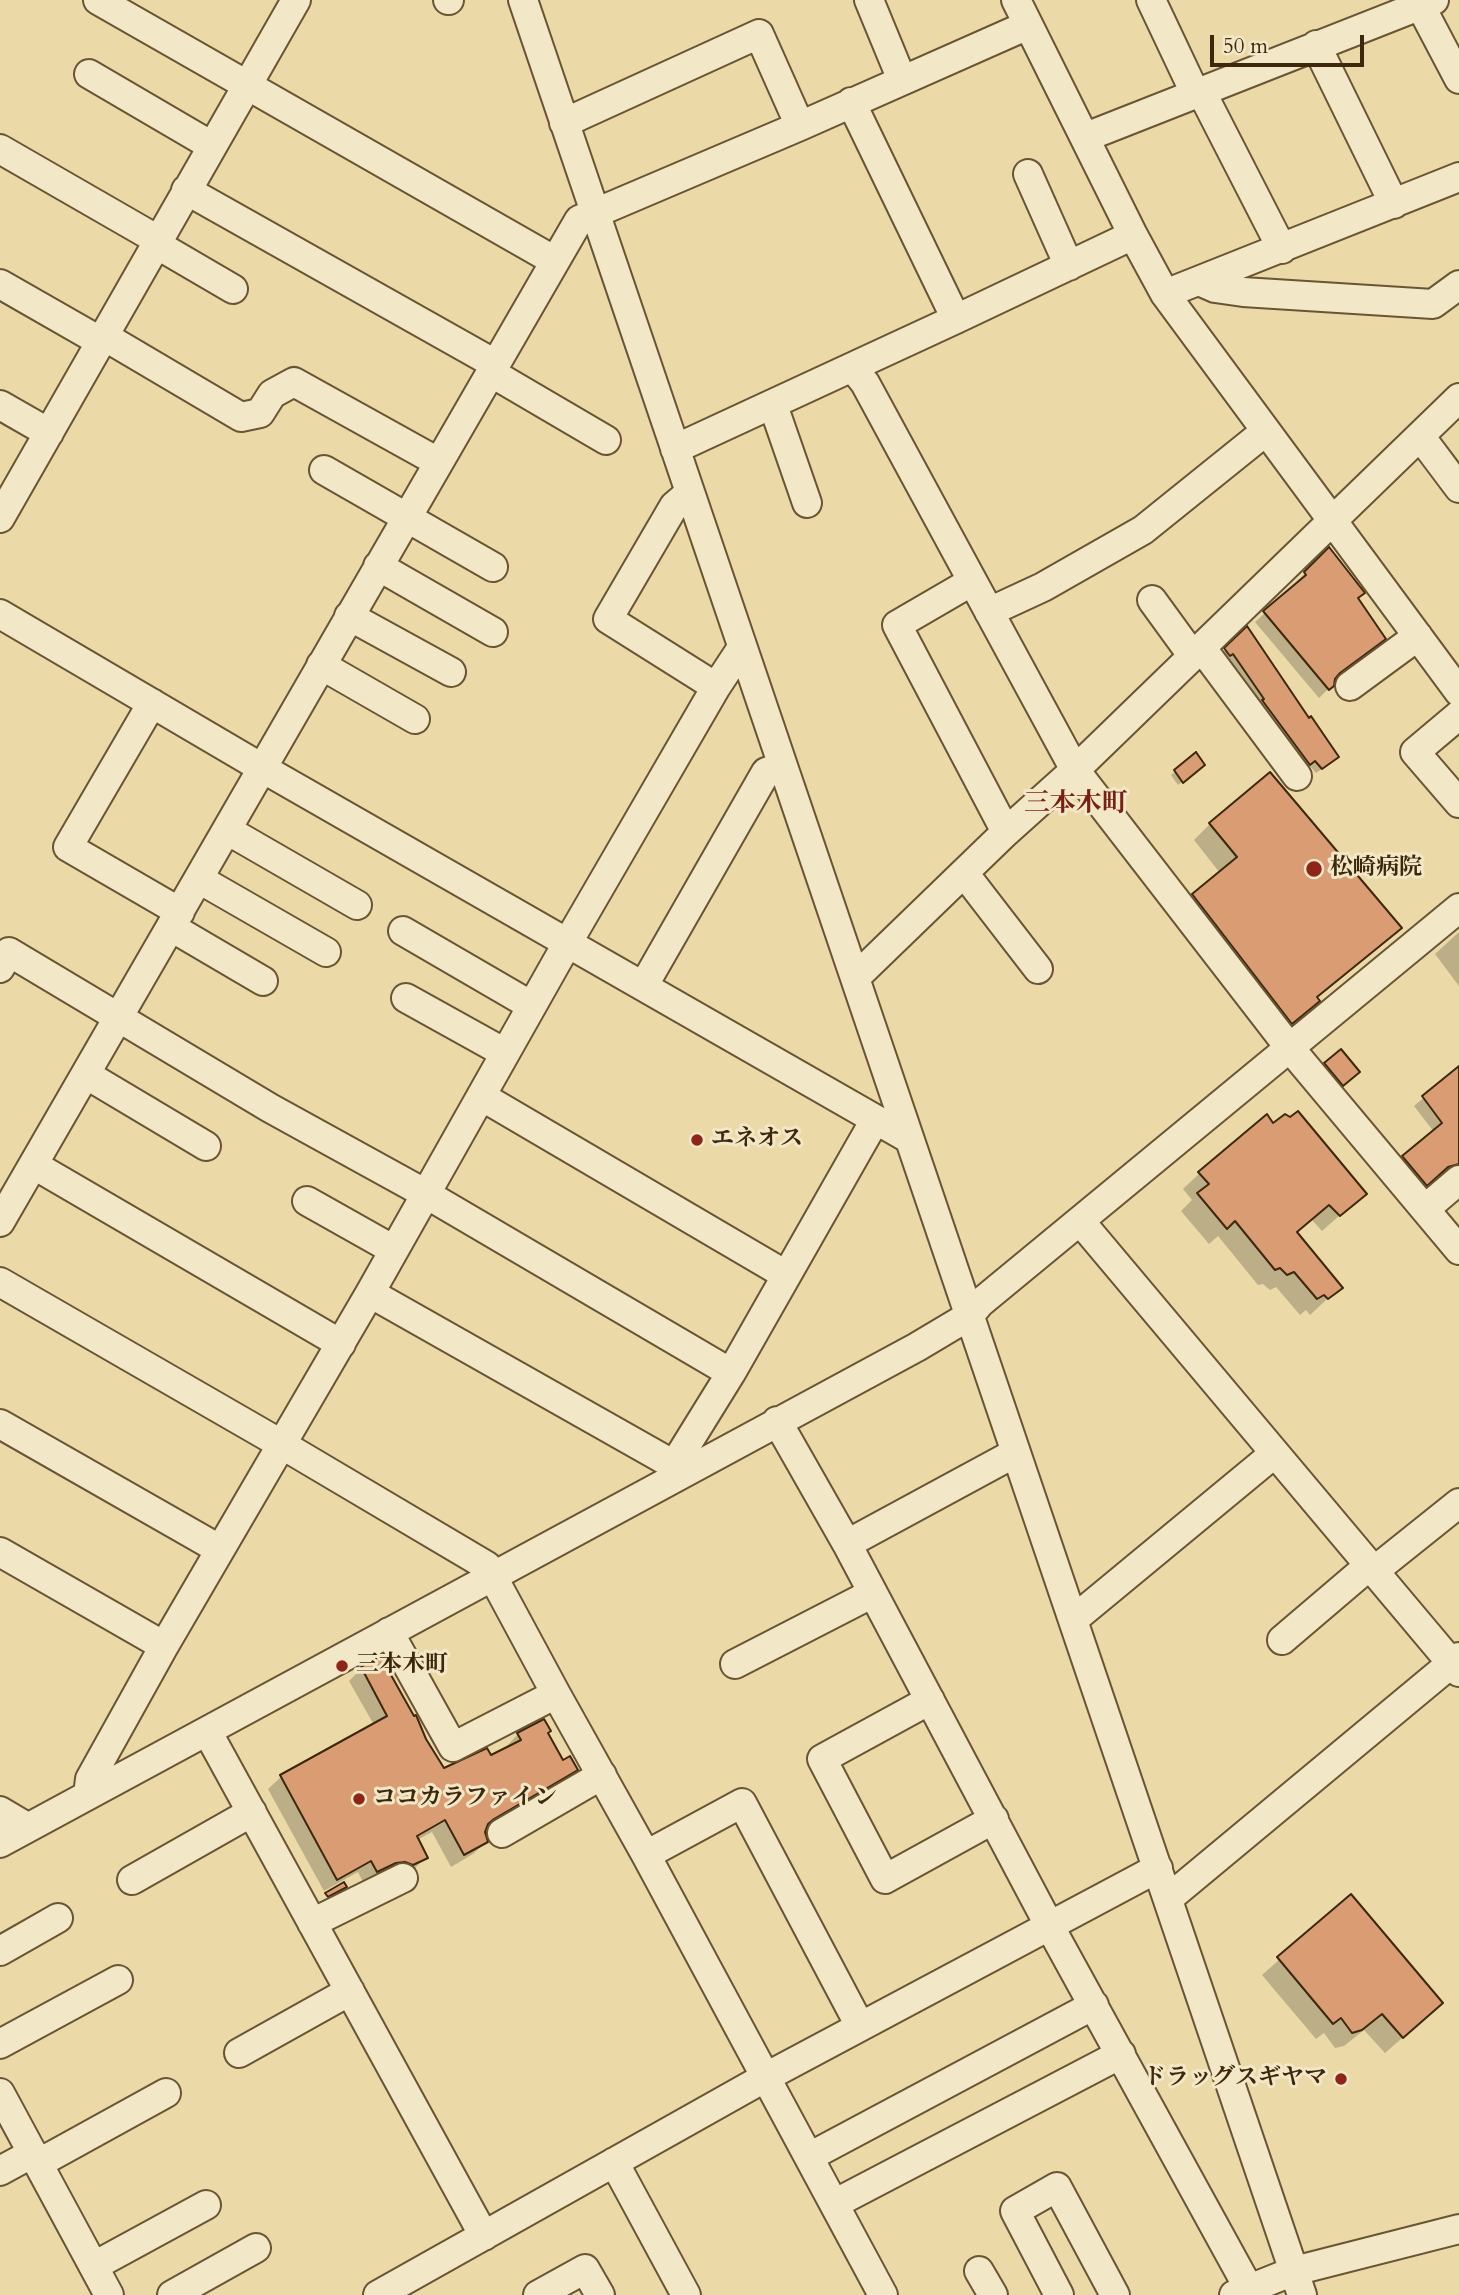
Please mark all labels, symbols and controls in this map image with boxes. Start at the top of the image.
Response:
scale bar [1214,21,1368,65]
text: 50 m [1223,32,1268,61]
district label: 三本木町 [1024,789,1128,821]
place label: 松崎病院 [1330,855,1422,883]
marker: 松崎病院 [1304,859,1324,879]
place label: エネオス [711,1126,803,1154]
marker: エネオス [689,1132,705,1148]
place label: 三本木町 [356,1652,448,1680]
marker: 三本木町 [334,1658,350,1674]
place label: ココカラファイン [373,1785,557,1813]
marker: ココカラファイン [351,1791,367,1807]
place label: ドラッグスギヤマ [1143,2065,1327,2093]
marker: ドラッグスギヤマ [1333,2071,1349,2087]

